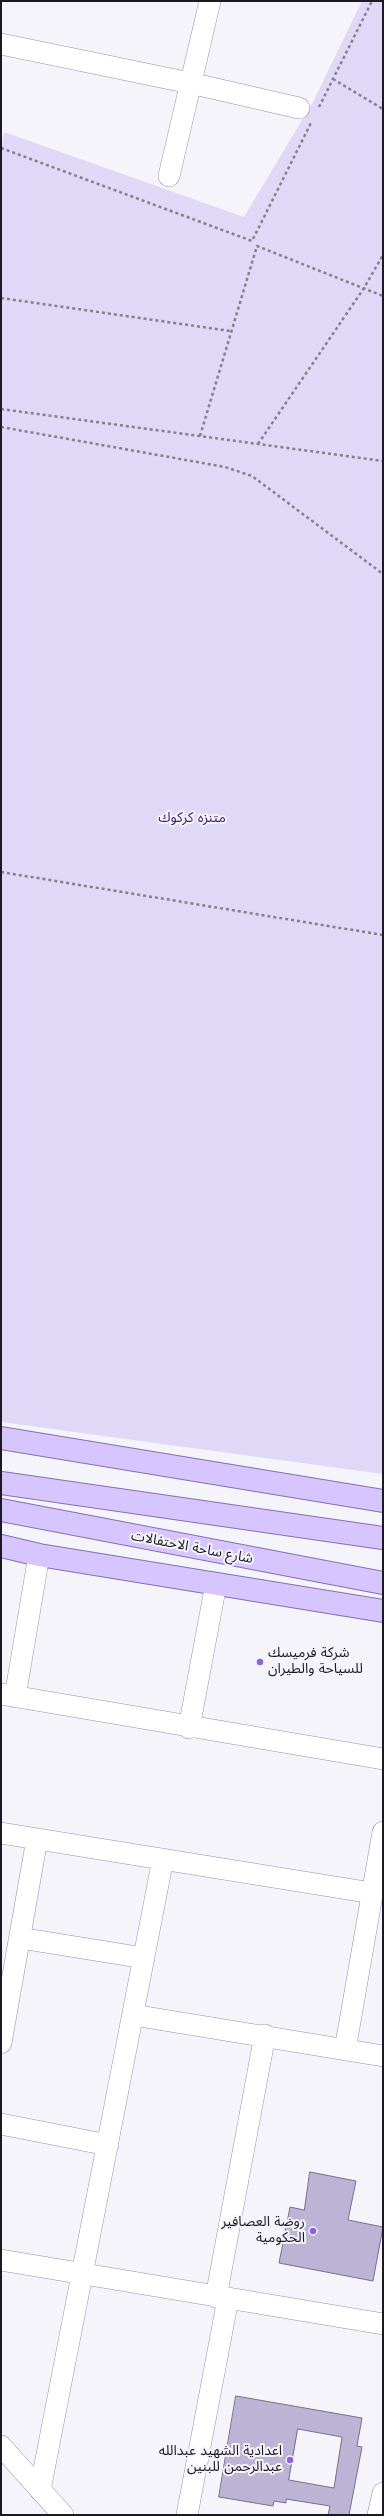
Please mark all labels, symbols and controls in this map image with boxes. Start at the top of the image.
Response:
park label: متنزه كركوك [158,811,226,827]
street label: شارع ساحة الاحتفالات [130,1528,254,1568]
place label: شركة فرميسك للسياحة والطيران [268,1646,363,1678]
marker: شركة فرميسك للسياحة والطيران [255,1657,265,1667]
place label: روضة العصافير الحكومية [221,2215,305,2248]
marker: روضة العصافير الحكومية [308,2226,318,2236]
place label: اعدادية الشهيد عبدالله عبدالرحمن للبنين [159,2444,282,2476]
marker: اعدادية الشهيد عبدالله عبدالرحمن للبنين [285,2455,295,2465]

